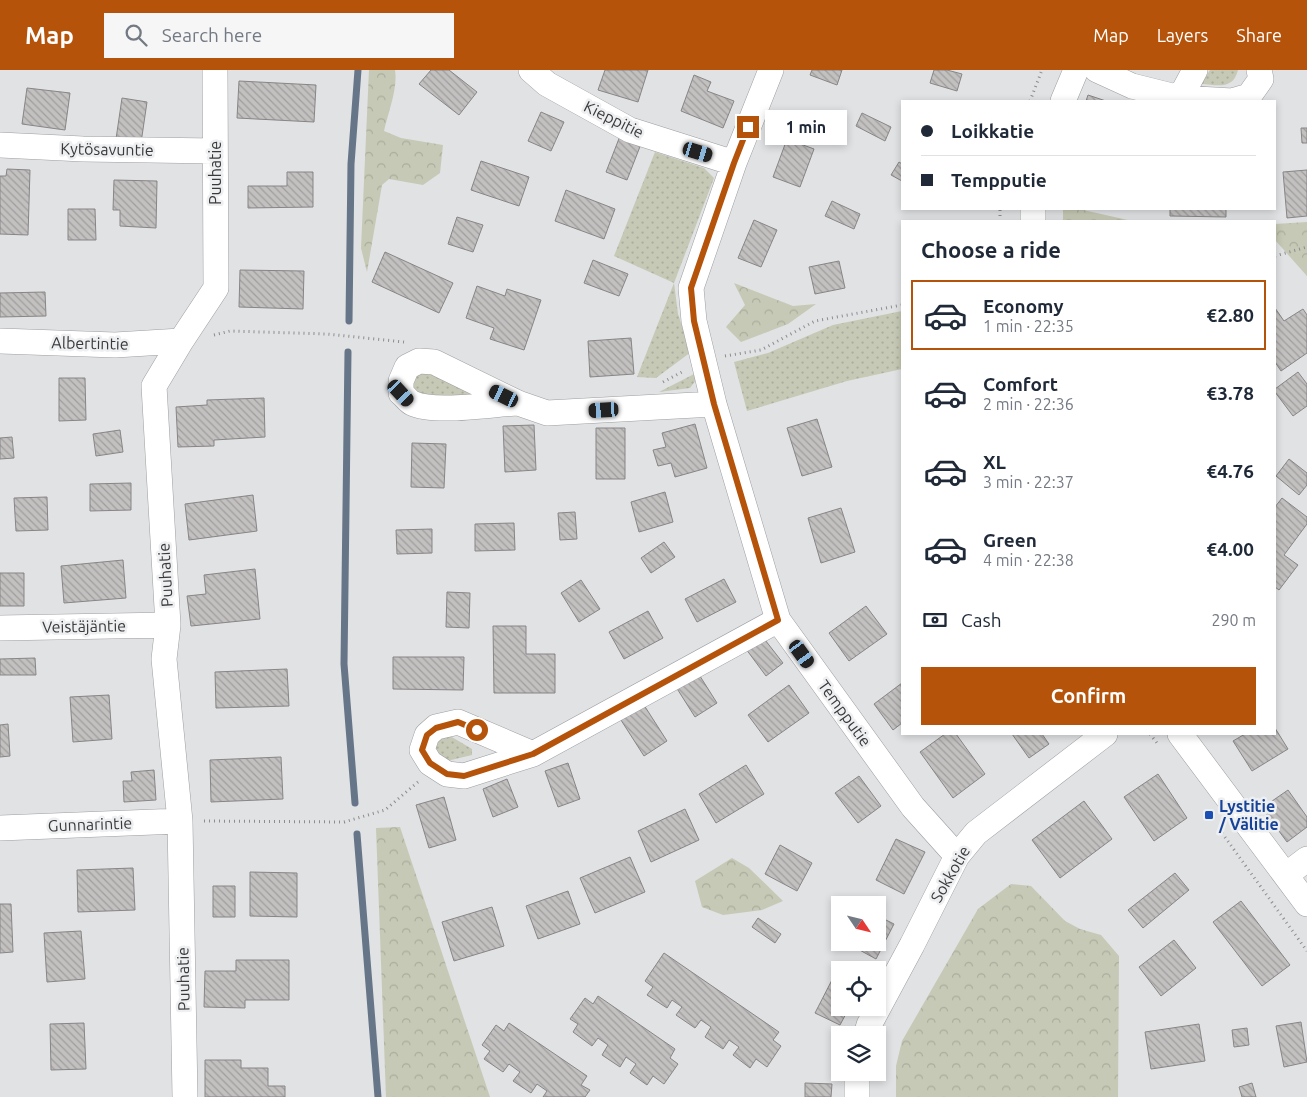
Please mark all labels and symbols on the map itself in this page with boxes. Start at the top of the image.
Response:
street label: Kieppitie [581,97,647,141]
callout: 1 min [766,110,848,144]
route end [737,116,759,138]
street label: Kytösavuntie [60,139,154,159]
car [681,140,714,164]
street label: Puuhatie [206,141,224,205]
street label: Albertintie [51,333,129,353]
car [385,377,416,409]
car [487,383,520,409]
car [588,402,619,418]
street label: Puuhatie [154,542,176,608]
street label: Veistäjäntie [42,616,126,636]
car [787,637,816,671]
street label: Tempputie [815,676,875,750]
route start [466,719,488,741]
place label: Lystitie / Välitie [1218,797,1279,833]
marker: Lystitie / Välitie [1203,809,1215,821]
street label: Gunnarintie [48,814,132,834]
street label: Sokkotie [927,843,973,905]
north arrow [831,896,886,951]
street label: Puuhatie [173,947,193,1011]

